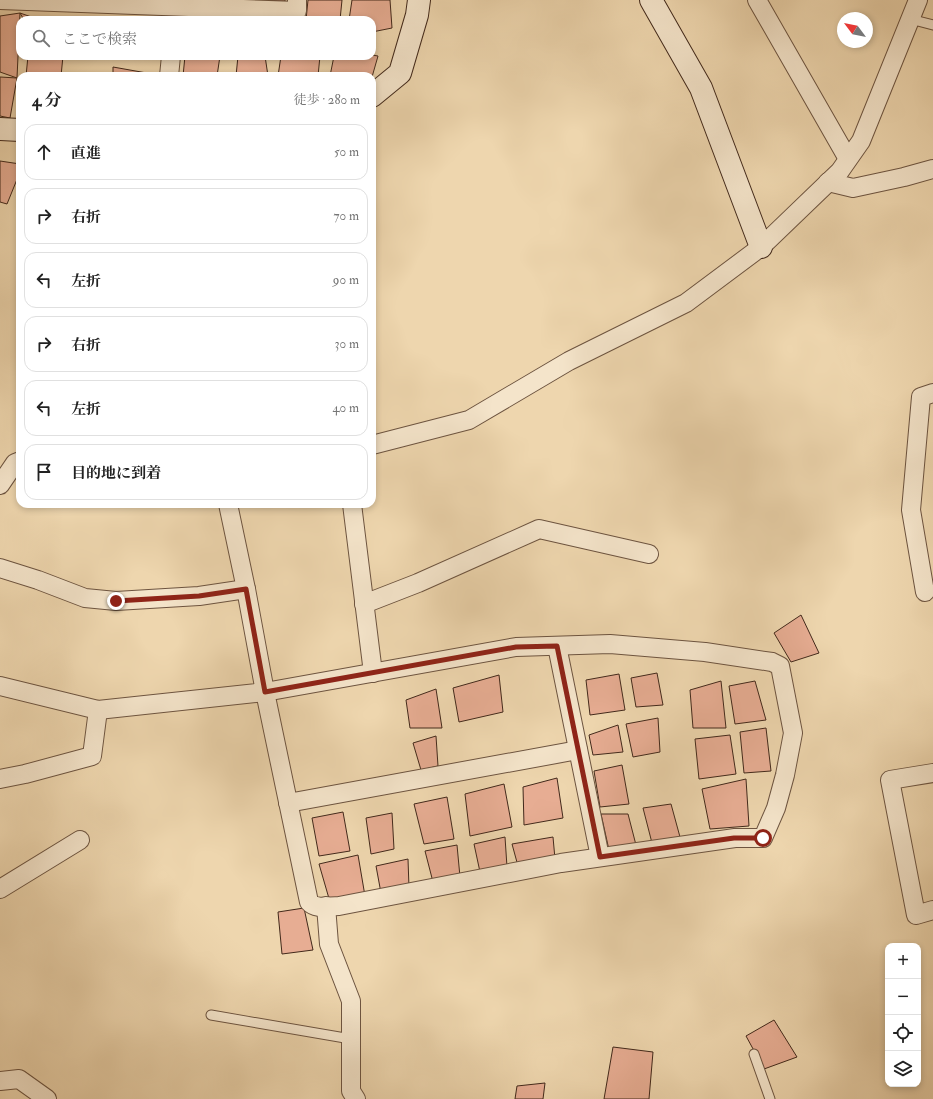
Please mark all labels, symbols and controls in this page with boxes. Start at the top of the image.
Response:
north arrow [837,12,873,48]
search box [16,16,376,60]
icon: search [30,27,52,49]
text: ここで検索 [62,30,137,49]
text: 4 分 [32,90,62,111]
text: 徒歩 · 280 m [294,92,360,108]
icon: ahead [33,141,55,163]
text: 直進 [71,144,101,163]
text: 50 m [334,144,359,160]
icon: right [33,205,55,227]
text: 右折 [71,208,101,227]
text: 70 m [334,208,359,224]
icon: left [33,269,55,291]
text: 左折 [71,272,101,291]
text: 90 m [333,272,359,288]
icon: right [33,333,55,355]
text: 右折 [71,336,101,355]
text: 30 m [335,336,359,352]
icon: left [33,397,55,419]
text: 左折 [71,400,101,419]
text: 40 m [333,400,359,416]
icon: arrive [33,461,55,483]
text: 目的地に到着 [71,464,161,483]
route end [107,592,125,610]
route start [754,829,772,847]
map controls [885,943,921,1087]
button: + [885,943,921,979]
button: − [885,979,921,1015]
button: locate [885,1015,921,1051]
button: layers [885,1051,921,1087]

